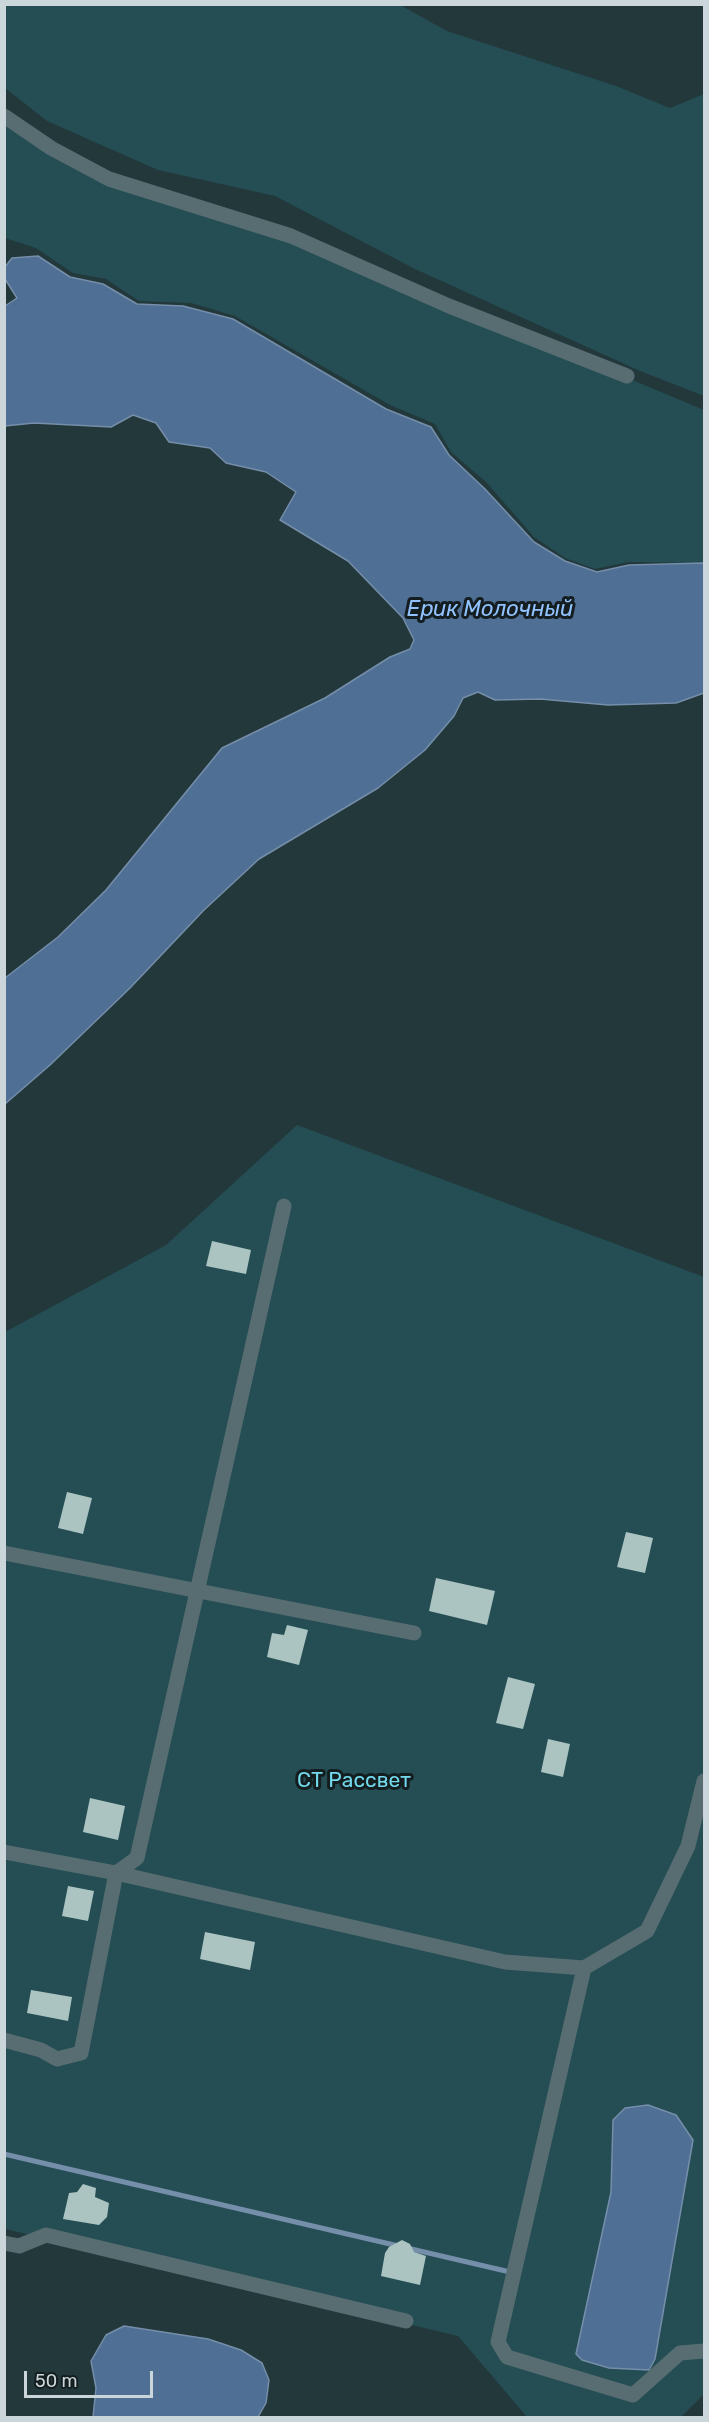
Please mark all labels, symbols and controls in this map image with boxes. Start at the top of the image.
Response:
water label: Ерик Молочный [407,597,573,623]
park label: СТ Рассвет [297,1768,411,1794]
scale bar [27,2359,156,2397]
text: 50 m [35,2370,78,2392]

